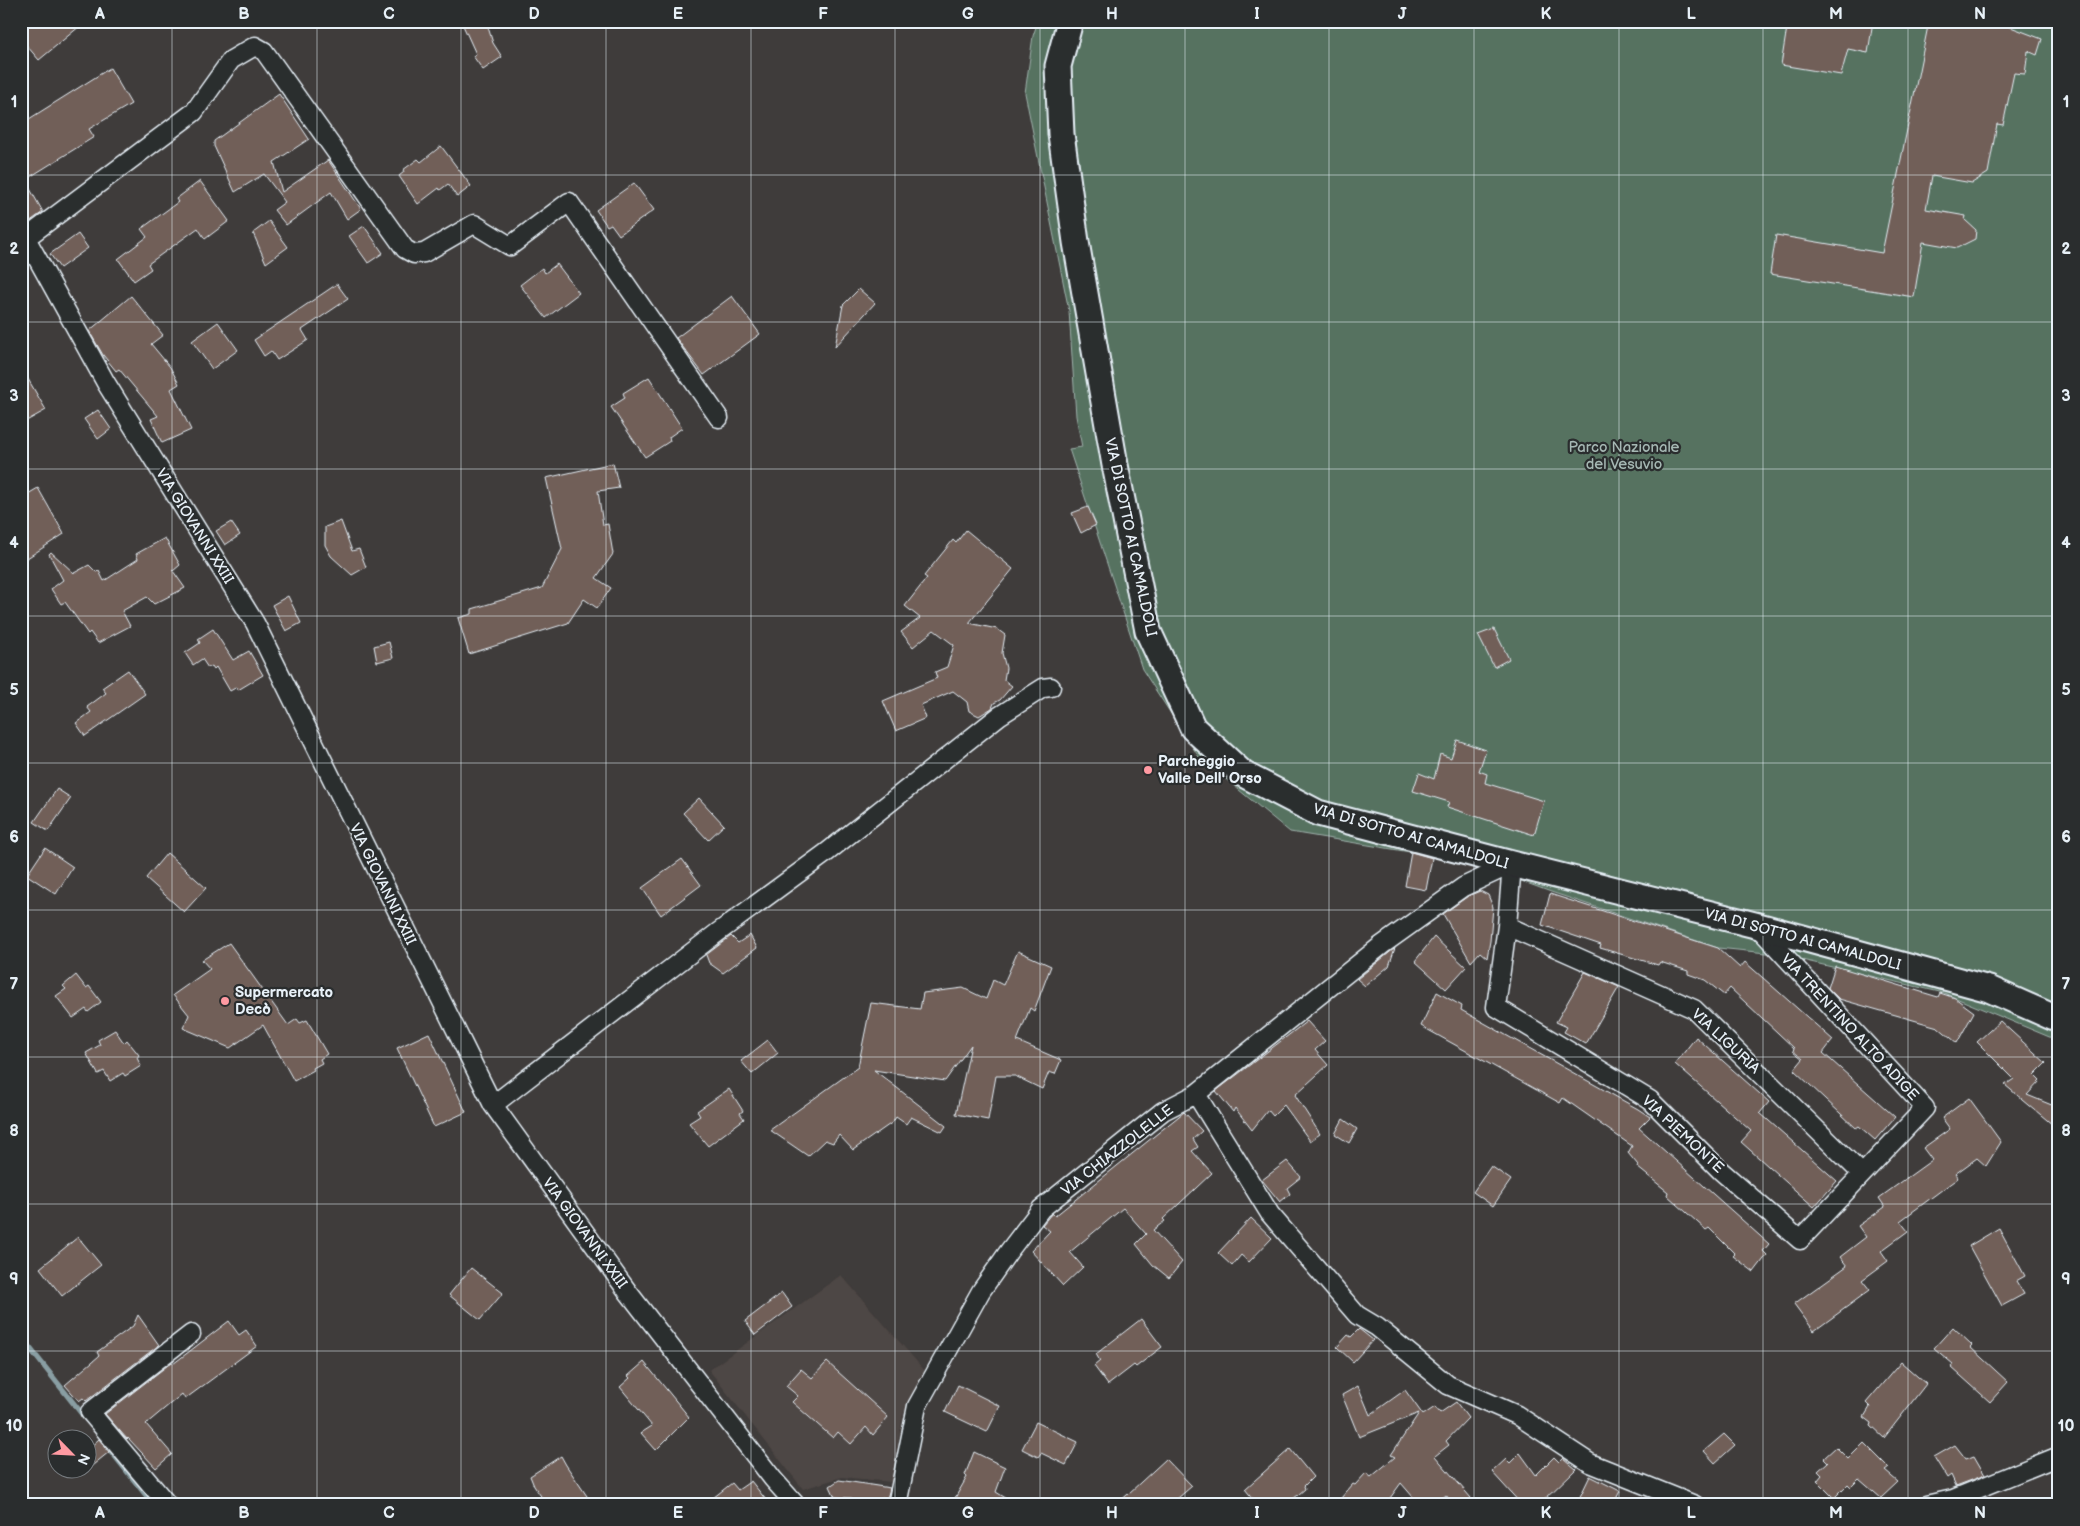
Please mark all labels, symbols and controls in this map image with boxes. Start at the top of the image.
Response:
text: A [94,5,105,24]
text: B [238,5,250,24]
text: C [383,5,395,24]
text: D [528,5,540,24]
text: E [673,5,683,24]
text: F [818,5,828,24]
text: G [962,5,974,24]
text: H [1106,5,1118,24]
text: I [1254,5,1260,24]
text: J [1398,5,1407,24]
text: K [1541,5,1552,24]
text: L [1686,5,1696,24]
text: M [1829,5,1843,24]
text: N [1974,5,1986,24]
text: 1 [11,93,17,112]
text: 1 [2063,93,2069,112]
text: 2 [9,240,19,259]
text: 2 [2061,240,2071,259]
text: 3 [9,387,19,406]
text: 3 [2061,387,2071,406]
street label: VIA DI SOTTO AI CAMALDOLI [1100,436,1161,639]
park label: Parco Nazionale del Vesuvio [1568,438,1680,474]
street label: VIA GIOVANNI XXIII [151,465,238,588]
text: 4 [9,534,19,553]
text: 4 [2061,534,2071,553]
text: 5 [9,681,19,700]
text: 5 [2061,681,2071,700]
place label: Parcheggio Valle Dell' Orso [1158,752,1262,788]
marker: Parcheggio Valle Dell' Orso [1142,764,1154,776]
street label: VIA DI SOTTO AI CAMALDOLI [1311,799,1511,874]
street label: VIA GIOVANNI XXIII [345,820,420,948]
text: 6 [9,828,19,847]
text: 6 [2061,828,2071,847]
street label: VIA DI SOTTO AI CAMALDOLI [1703,904,1904,975]
street label: VIA TRENTINO ALTO ADIGE [1777,950,1923,1105]
text: 7 [10,975,19,994]
text: 7 [2062,975,2071,994]
place label: Supermercato Decò [235,983,333,1019]
marker: Supermercato Decò [219,995,231,1007]
street label: VIA LIGURIA [1687,1005,1765,1079]
street label: VIA PIEMONTE [1638,1091,1728,1177]
street label: VIA CHIAZZOLELLE [1057,1101,1177,1200]
text: 8 [9,1122,19,1141]
text: 8 [2061,1122,2071,1141]
street label: VIA GIOVANNI XXIII [538,1174,631,1293]
text: 9 [9,1270,19,1289]
text: 9 [2061,1270,2071,1289]
text: 10 [6,1417,22,1436]
text: 10 [2058,1417,2074,1436]
north arrow [48,1428,98,1478]
text: N [74,1451,93,1467]
text: A [94,1504,105,1523]
text: B [238,1504,250,1523]
text: C [383,1504,395,1523]
text: D [528,1504,540,1523]
text: E [673,1504,683,1523]
text: F [818,1504,828,1523]
text: G [962,1504,974,1523]
text: H [1106,1504,1118,1523]
text: I [1254,1504,1260,1523]
text: J [1398,1504,1407,1523]
text: K [1541,1504,1552,1523]
text: L [1686,1504,1696,1523]
text: M [1829,1504,1843,1523]
text: N [1974,1504,1986,1523]

